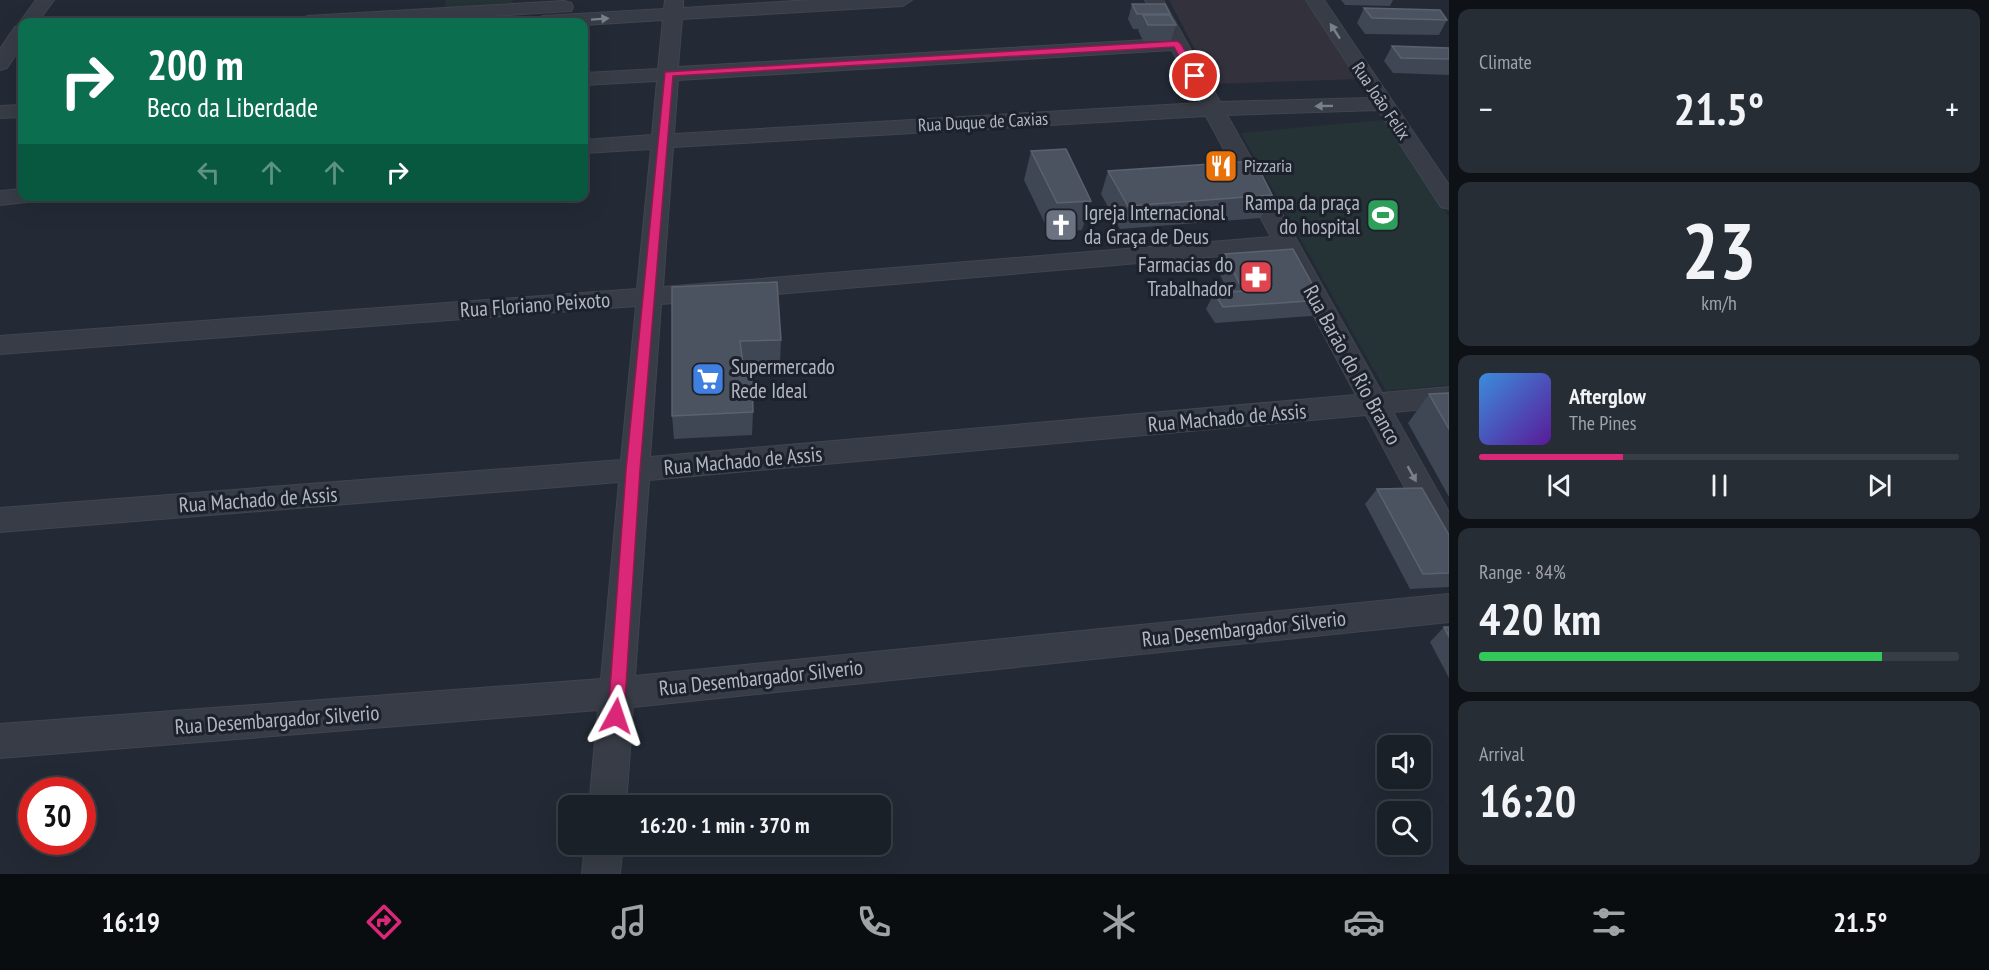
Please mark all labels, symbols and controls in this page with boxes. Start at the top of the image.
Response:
one-way arrow [591,14,610,24]
one-way arrow [1329,23,1340,39]
text: 200 m [147,37,244,92]
icon: right [48,42,126,120]
text: Climate [1479,49,1532,75]
pin [1169,50,1220,101]
street label: Rua João Felix [1347,57,1416,144]
icon: arrive [1178,59,1211,92]
text: 21.5° [1674,79,1764,137]
text: − [1479,87,1493,130]
text: + [1945,87,1959,130]
text: Beco da Liberdade [147,90,318,124]
one-way arrow [1314,101,1333,111]
street label: Rua Duque de Caxias [917,107,1049,136]
restaurant icon: Pizzaria [1203,148,1239,184]
place label: Pizzaria [1244,154,1292,177]
icon: left [192,156,225,189]
icon: ahead [255,156,288,189]
icon: ahead [318,156,351,189]
icon: right [381,156,414,189]
place label: Rampa da praça do hospital [1245,189,1360,240]
sports icon: Rampa da praça do hospital [1365,197,1401,233]
place label: Igreja Internacional da Graça de Deus [1084,199,1225,250]
text: 23 [1682,200,1756,301]
church icon: Igreja Internacional da Graça de Deus [1043,207,1079,243]
place label: Farmacias do Trabalhador [1138,251,1233,302]
pharmacy icon: Farmacias do Trabalhador [1238,259,1274,295]
street label: Rua Barão do Rio Branco [1297,280,1407,449]
street label: Rua Floriano Peixoto [459,286,611,323]
text: km/h [1701,290,1737,316]
place label: Supermercado Rede Ideal [731,353,835,404]
supermarket icon: Supermercado Rede Ideal [690,361,726,397]
text: Afterglow [1569,382,1646,410]
street label: Rua Machado de Assis [1147,397,1307,438]
text: The Pines [1569,410,1636,436]
street label: Rua Machado de Assis [663,440,823,481]
one-way arrow [1407,466,1417,483]
icon: previous [1543,469,1576,502]
icon: pause [1703,469,1736,502]
icon: next [1863,469,1896,502]
street label: Rua Machado de Assis [178,480,338,519]
text: Range · 84% [1479,559,1566,585]
text: 420 km [1479,589,1601,647]
street label: Rua Desembargador Silverio [1141,604,1347,653]
street label: Rua Desembargador Silverio [658,653,864,702]
position arrow [584,684,648,748]
street label: Rua Desembargador Silverio [174,699,380,740]
map controls [1377,735,1431,855]
button: sound [1377,735,1431,789]
text: Arrival [1479,741,1524,767]
text: 16:20 [1479,771,1576,829]
speed limit sign: 30 [18,777,96,855]
button: search [1377,801,1431,855]
text: 16:20 · 1 min · 370 m [639,811,810,839]
icon: directions [363,901,405,943]
icon: music [608,901,650,943]
icon: phone [853,901,895,943]
icon: climate [1098,901,1140,943]
icon: car [1343,901,1385,943]
icon: filters [1588,901,1630,943]
text: 16:19 [102,905,160,939]
text: 21.5° [1833,905,1887,939]

